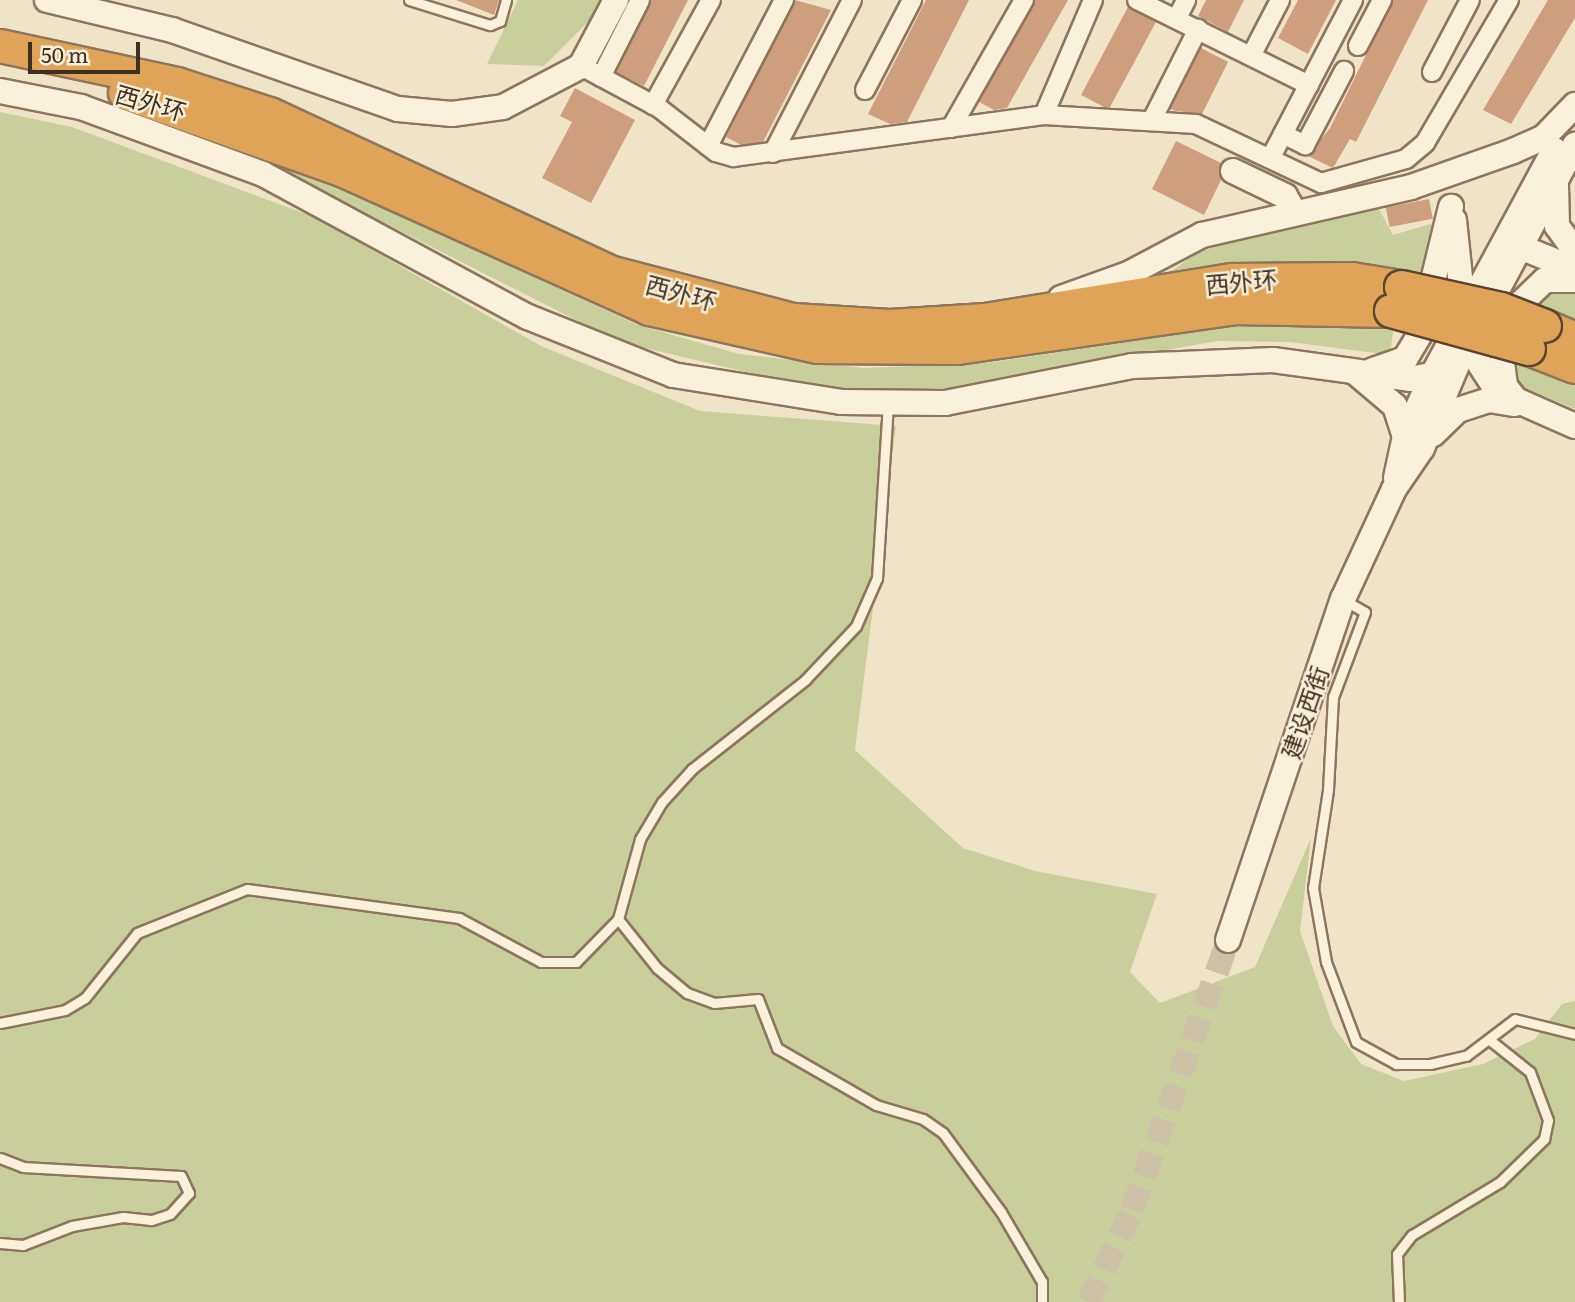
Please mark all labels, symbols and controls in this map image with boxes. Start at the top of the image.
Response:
scale bar [32,28,144,72]
text: 50 m [41,38,88,69]
street label: 西外环 [112,78,190,126]
street label: 西外环 [1204,264,1278,298]
street label: 西外环 [642,269,720,315]
street label: 建设西街 [1275,662,1333,762]

